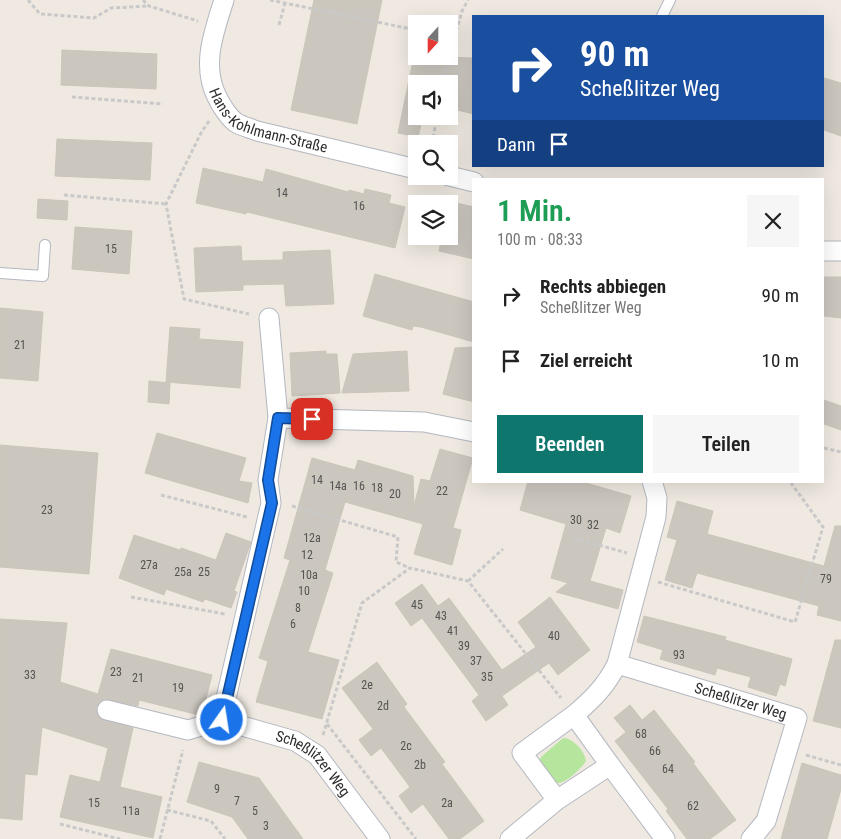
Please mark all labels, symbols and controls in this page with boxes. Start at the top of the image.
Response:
north arrow [408,15,458,65]
map controls [408,15,458,245]
text: 90 m [580,34,649,75]
icon: right [497,35,562,100]
button: sound [408,75,458,125]
text: Scheßlitzer Weg [580,76,720,101]
street label: Hans-Kohlmann-Straße [205,85,329,157]
icon: arrive [545,130,573,158]
text: Dann [497,133,535,156]
button: search [408,135,458,185]
house number: 14 [276,186,288,200]
text: 1 Min. [497,193,572,228]
button: layers [408,195,458,245]
button: close [747,195,799,247]
house number: 16 [353,199,365,213]
text: 100 m · 08:33 [497,230,583,249]
house number: 15 [105,242,117,256]
text: Rechts abbiegen [540,275,666,298]
icon: right [497,282,525,310]
text: 90 m [762,284,799,307]
text: Scheßlitzer Weg [540,298,642,317]
house number: 21 [14,338,26,352]
icon: arrive [497,347,525,375]
text: Ziel erreicht [540,349,632,372]
text: 10 m [762,349,799,372]
pin [291,398,333,440]
icon: arrive [298,405,326,433]
button: Beenden [497,415,643,473]
button: Teilen [653,415,799,473]
house number: 14 [311,473,323,487]
house number: 14a [329,479,347,493]
house number: 16 [353,479,365,493]
house number: 18 [371,481,383,495]
house number: 22 [436,484,448,498]
house number: 20 [389,487,401,501]
house number: 23 [41,503,53,517]
house number: 30 [570,513,582,527]
house number: 32 [587,518,599,532]
house number: 12a [303,531,321,545]
house number: 12 [301,548,313,562]
house number: 27a [140,558,158,572]
house number: 25a [174,565,192,579]
house number: 25 [198,565,210,579]
house number: 10a [300,568,318,582]
house number: 79 [820,572,832,586]
house number: 10 [298,584,310,598]
house number: 45 [411,598,423,612]
house number: 8 [295,601,301,615]
house number: 43 [435,609,447,623]
house number: 6 [290,617,296,631]
house number: 41 [447,624,459,638]
house number: 40 [548,629,560,643]
house number: 39 [458,639,470,653]
house number: 93 [673,648,685,662]
house number: 37 [470,654,482,668]
house number: 23 [110,665,122,679]
house number: 33 [24,668,36,682]
house number: 35 [481,670,493,684]
house number: 21 [132,671,144,685]
house number: 2e [361,678,373,692]
street label: Scheßlitzer Weg [692,679,789,723]
house number: 19 [172,681,184,695]
position arrow [195,693,247,745]
house number: 2d [377,699,389,713]
street label: Scheßlitzer Weg [274,727,354,800]
house number: 68 [635,727,647,741]
house number: 2c [400,739,412,753]
house number: 66 [649,744,661,758]
house number: 2b [414,758,426,772]
house number: 64 [662,762,674,776]
house number: 9 [214,782,220,796]
house number: 7 [234,794,240,808]
house number: 15 [88,796,100,810]
house number: 2a [441,796,453,810]
house number: 62 [687,799,699,813]
house number: 11a [122,804,140,818]
house number: 5 [252,804,258,818]
house number: 3 [263,819,269,833]

